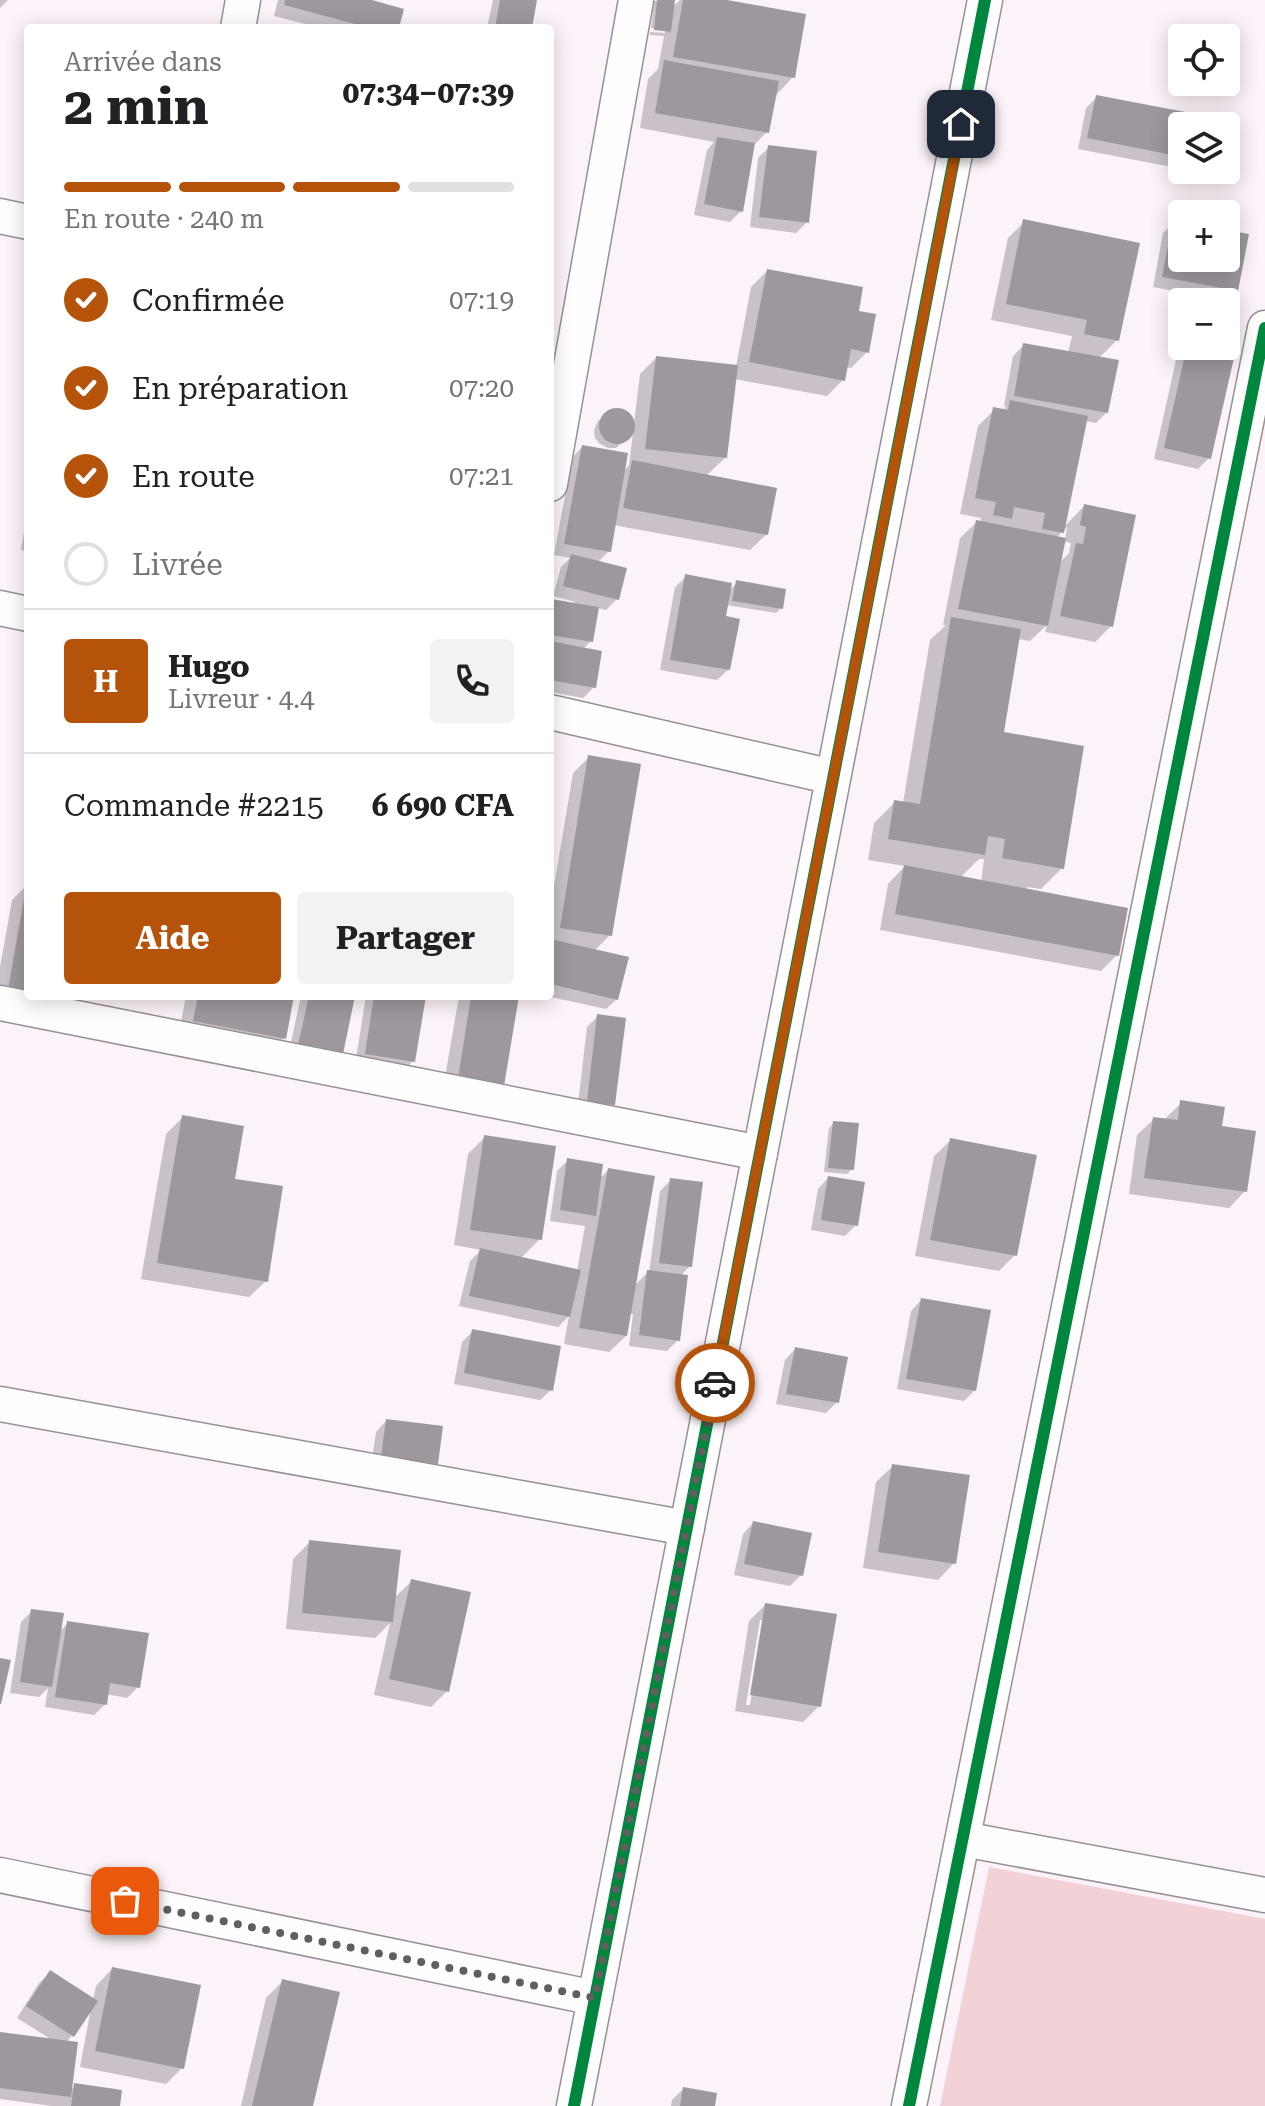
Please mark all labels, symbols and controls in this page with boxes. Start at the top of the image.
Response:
map controls [1168,24,1240,360]
button: locate [1168,24,1240,96]
text: Arrivée dans [64,47,222,77]
text: 07:34–07:39 [342,75,514,110]
text: 2 min [64,76,209,137]
pin [927,90,995,158]
icon: home [939,102,983,146]
button: layers [1168,112,1240,184]
button: + [1168,200,1240,272]
text: En route · 240 m [64,204,264,234]
icon: check [64,278,108,322]
text: Confirmée [132,283,284,318]
text: 07:19 [449,285,514,315]
button: − [1168,288,1240,360]
icon: check [64,366,108,410]
text: En préparation [132,371,348,406]
text: 07:20 [449,373,514,403]
icon: check [64,454,108,498]
text: En route [132,459,255,494]
text: 07:21 [449,461,514,491]
text: Livrée [132,547,223,582]
button: phone [430,639,514,723]
text: Hugo [168,649,250,684]
text: H [94,664,118,699]
text: Livreur · 4.4 [168,684,315,714]
text: Commande #2215 [64,788,324,823]
text: 6 690 CFA [372,788,514,823]
button: Aide [64,892,281,984]
button: Partager [297,892,514,984]
courier [675,1343,755,1423]
icon: car [693,1361,737,1405]
pin [91,1867,159,1935]
icon: bag [103,1879,147,1923]

